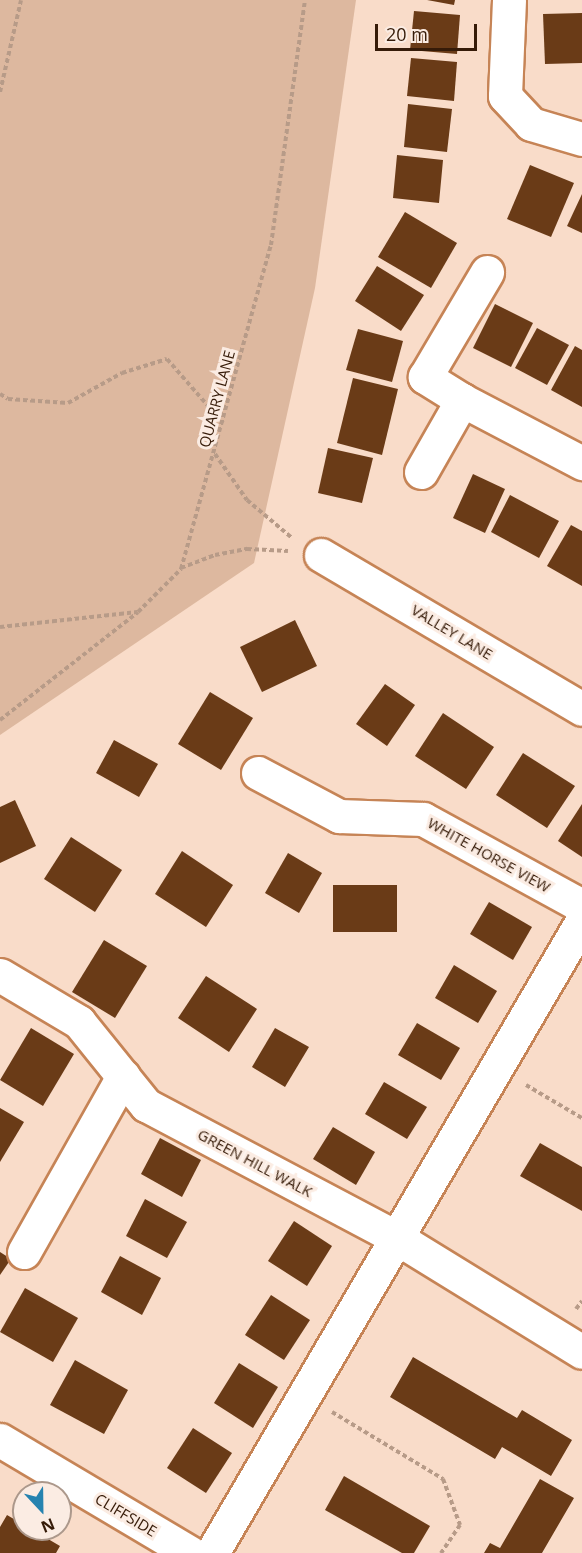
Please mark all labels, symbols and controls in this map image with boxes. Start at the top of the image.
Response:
scale bar [378,12,480,50]
text: 20 m [386,22,428,46]
street label: QUARRY LANE [195,348,239,450]
street label: VALLEY LANE [408,601,496,663]
street label: WHITE HORSE VIEW [425,814,553,896]
street label: GREEN HILL WALK [195,1125,315,1201]
north arrow [12,1481,72,1541]
street label: CLIFFSIDE [92,1490,160,1540]
text: N [38,1513,58,1538]

